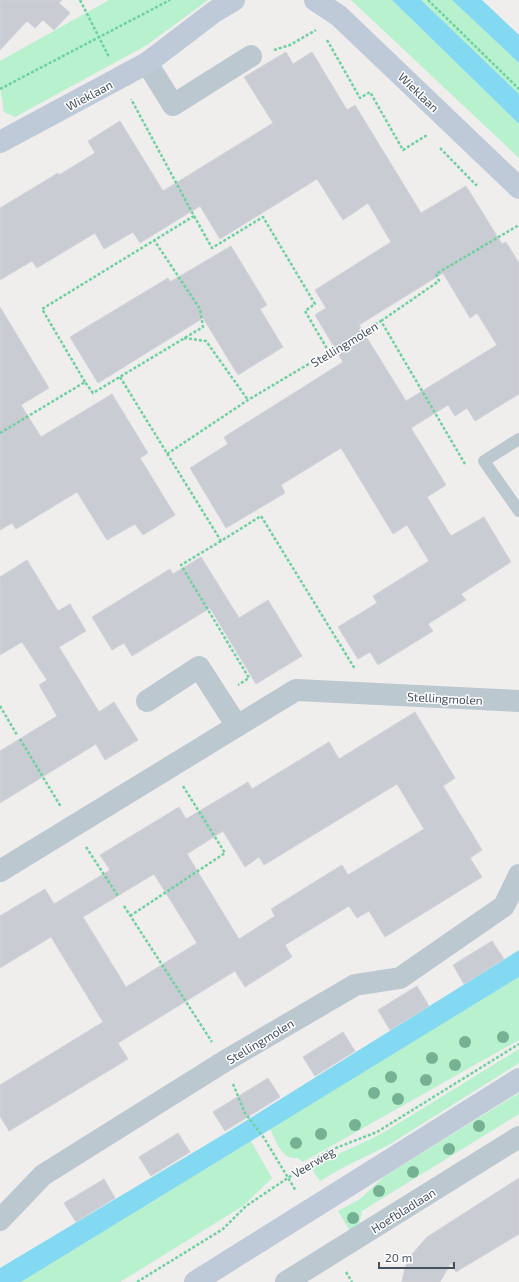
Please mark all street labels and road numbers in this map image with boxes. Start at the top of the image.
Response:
street label: Wieklaan [396,69,442,115]
street label: Wieklaan [63,77,115,113]
street label: Stellingmolen [308,318,380,370]
street label: Stellingmolen [407,689,483,707]
street label: Stellingmolen [224,1015,296,1067]
street label: Veerweg [289,1144,337,1180]
street label: Hoefbladlaan [368,1185,438,1235]

